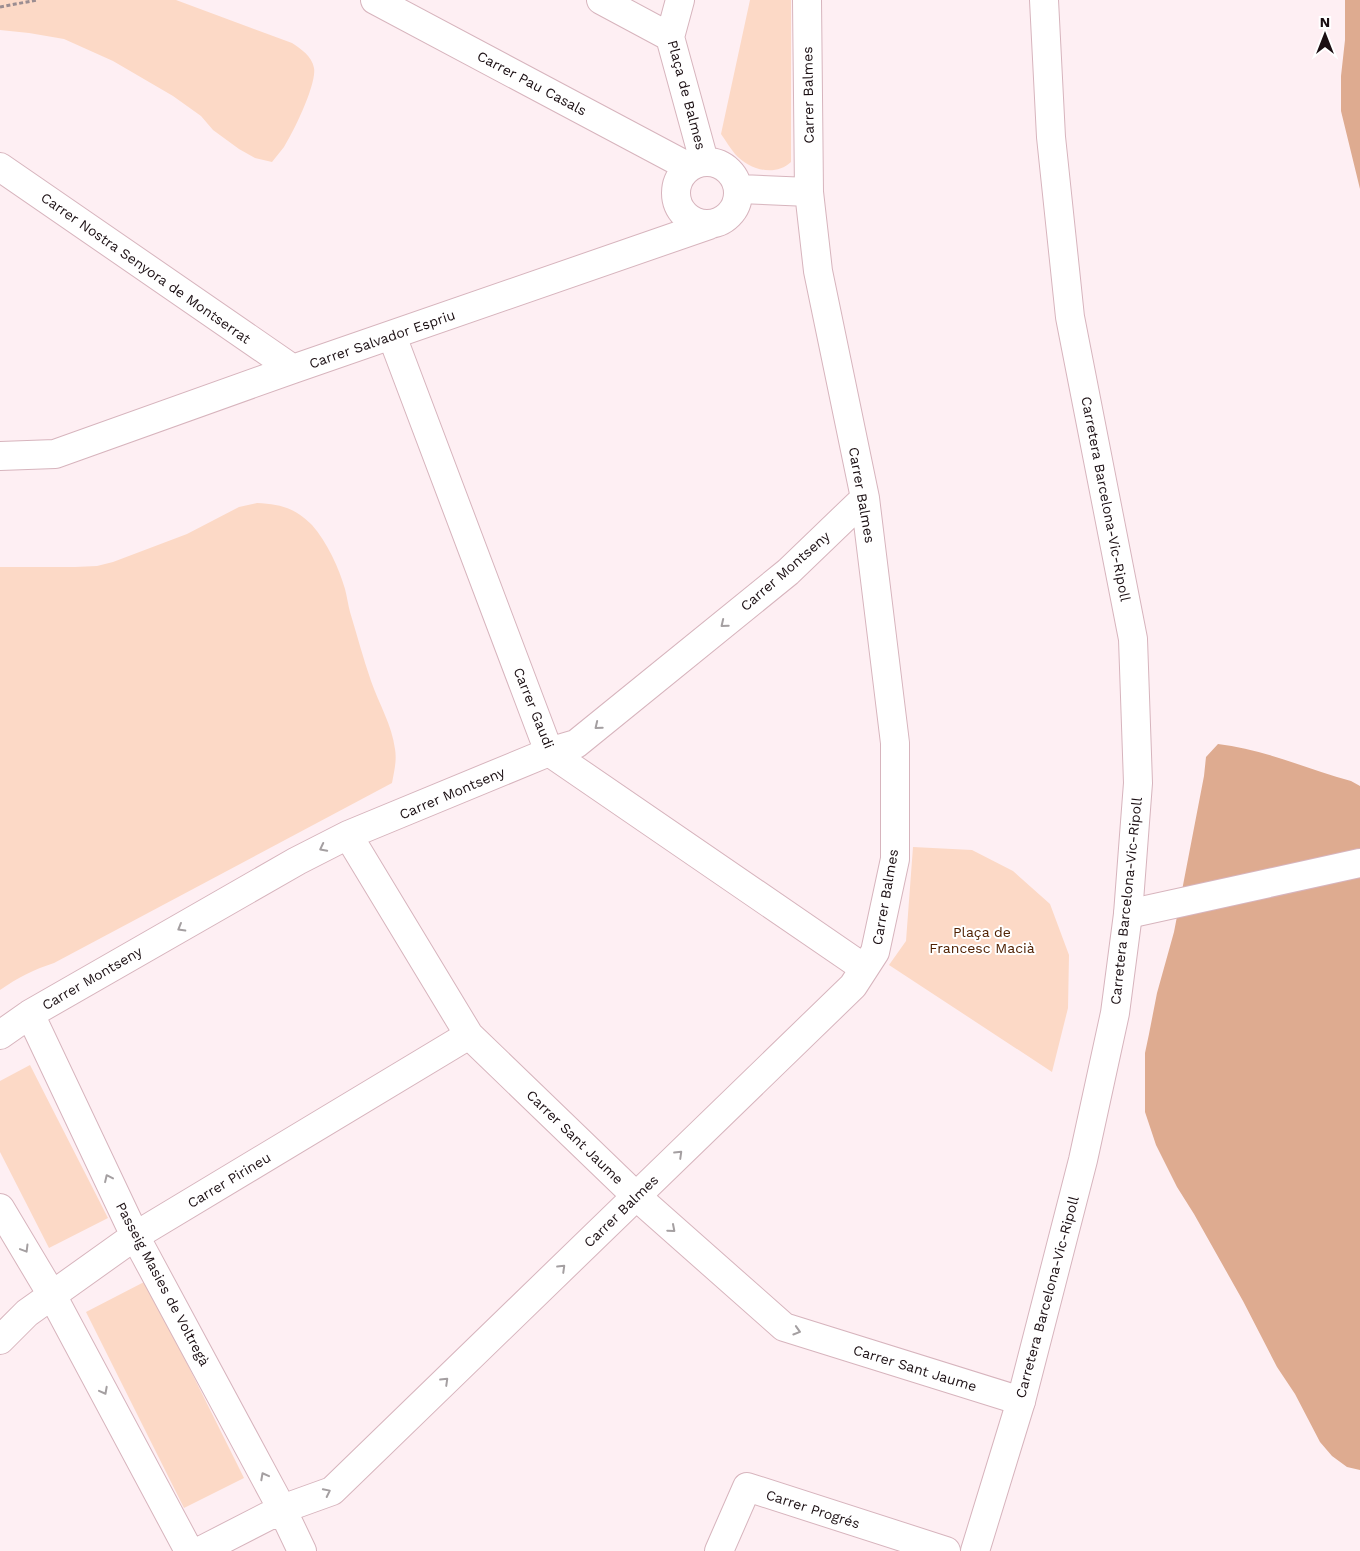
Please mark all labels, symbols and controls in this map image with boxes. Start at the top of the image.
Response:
north arrow [1300,10,1350,60]
text: N [1320,14,1330,30]
street label: Plaça de Balmes [665,38,709,152]
street label: Carrer Balmes [799,46,817,144]
street label: Carrer Pau Casals [475,47,589,119]
street label: Carrer Nostra Senyora de Montserrat [38,189,254,347]
street label: Carrer Salvador Espriu [307,306,457,372]
street label: Carretera Barcelona-Vic-Ripoll [1078,395,1134,604]
street label: Carrer Balmes [846,446,878,544]
street label: Carrer Montseny [737,527,833,614]
one-way arrow [721,618,730,626]
street label: Carrer Gaudi [510,665,558,751]
one-way arrow [595,721,604,729]
street label: Carrer Montseny [397,763,508,822]
street label: Carretera Barcelona-Vic-Ripoll [1107,796,1145,1006]
one-way arrow [319,842,328,852]
street label: Carrer Balmes [869,848,901,946]
one-way arrow [177,921,186,931]
park label: Plaça de Francesc Macià [929,924,1035,956]
street label: Carrer Montseny [39,942,146,1013]
street label: Carrer Sant Jaume [523,1087,627,1187]
street label: Carrer Pirineu [185,1149,273,1211]
one-way arrow [673,1151,682,1160]
street label: Carrer Balmes [581,1172,661,1250]
one-way arrow [104,1174,114,1183]
street label: Carretera Barcelona-Vic-Ripoll [1012,1194,1082,1400]
street label: Passeig Masies de Voltregà [113,1199,213,1369]
one-way arrow [667,1223,676,1232]
one-way arrow [19,1244,29,1253]
one-way arrow [556,1265,565,1274]
one-way arrow [792,1325,801,1335]
street label: Carrer Sant Jaume [851,1342,979,1394]
one-way arrow [440,1378,449,1387]
one-way arrow [98,1386,108,1395]
one-way arrow [261,1473,271,1482]
street label: Carrer Progrés [764,1486,862,1532]
one-way arrow [322,1488,331,1498]

